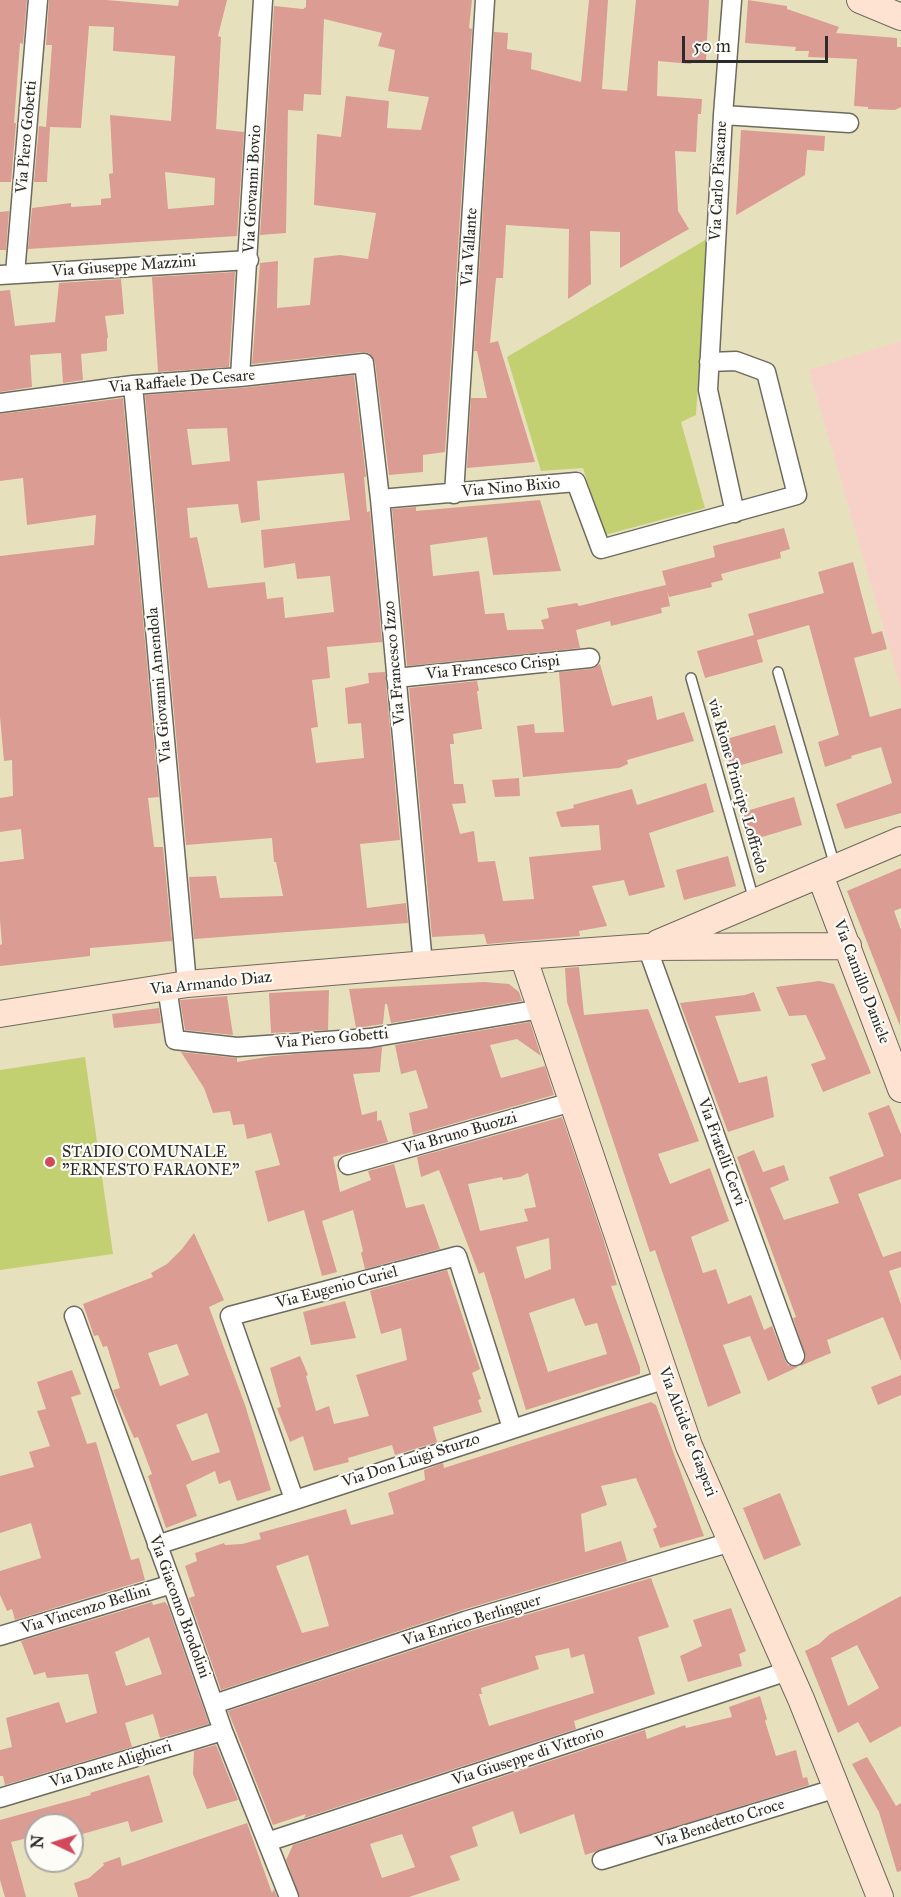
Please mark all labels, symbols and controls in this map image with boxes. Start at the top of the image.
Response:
scale bar [685,24,830,62]
text: 50 m [693,35,731,57]
street label: Via Piero Gobetti [12,80,42,194]
street label: Via Carlo Pisacane [706,120,732,242]
street label: Via Giovanni Bovio [240,124,266,254]
street label: Via Vallante [458,207,482,287]
street label: Via Giuseppe Mazzini [51,252,197,282]
street label: Via Raffaele De Cesare [108,366,256,398]
street label: Via Nino Bixio [461,474,561,502]
street label: Via Francesco Izzo [380,600,410,726]
street label: Via Giovanni Amendola [144,606,176,764]
street label: Via Francesco Crispi [425,651,561,685]
street label: via Rione Principe Loffredo [703,697,771,875]
street label: Via Camillo Daniele [828,917,894,1047]
street label: Via Armando Diaz [149,968,273,1000]
street label: Via Piero Gobetti [275,1024,389,1054]
street label: Via Fratelli Cervi [693,1095,749,1209]
street label: Via Bruno Buozzi [401,1109,519,1159]
place label: STADIO COMUNALE "ERNESTO FARAONE" [62,1143,239,1181]
marker: STADIO COMUNALE "ERNESTO FARAONE" [43,1155,57,1169]
street label: Via Eugenio Curiel [274,1263,400,1313]
street label: Via Alcide de Gasperi [653,1364,721,1500]
street label: Via Don Luigi Sturzo [340,1430,482,1492]
street label: Via Giacomo Brodolini [144,1533,214,1681]
street label: Via Vincenzo Bellini [19,1581,153,1639]
street label: Via Enrico Berlinguer [400,1591,544,1651]
street label: Via Giuseppe di Vittorio [450,1723,606,1791]
street label: Via Dante Alighieri [48,1737,174,1793]
street label: Via Benedetto Croce [653,1795,787,1853]
north arrow [24,1813,84,1873]
text: N [28,1834,47,1849]

